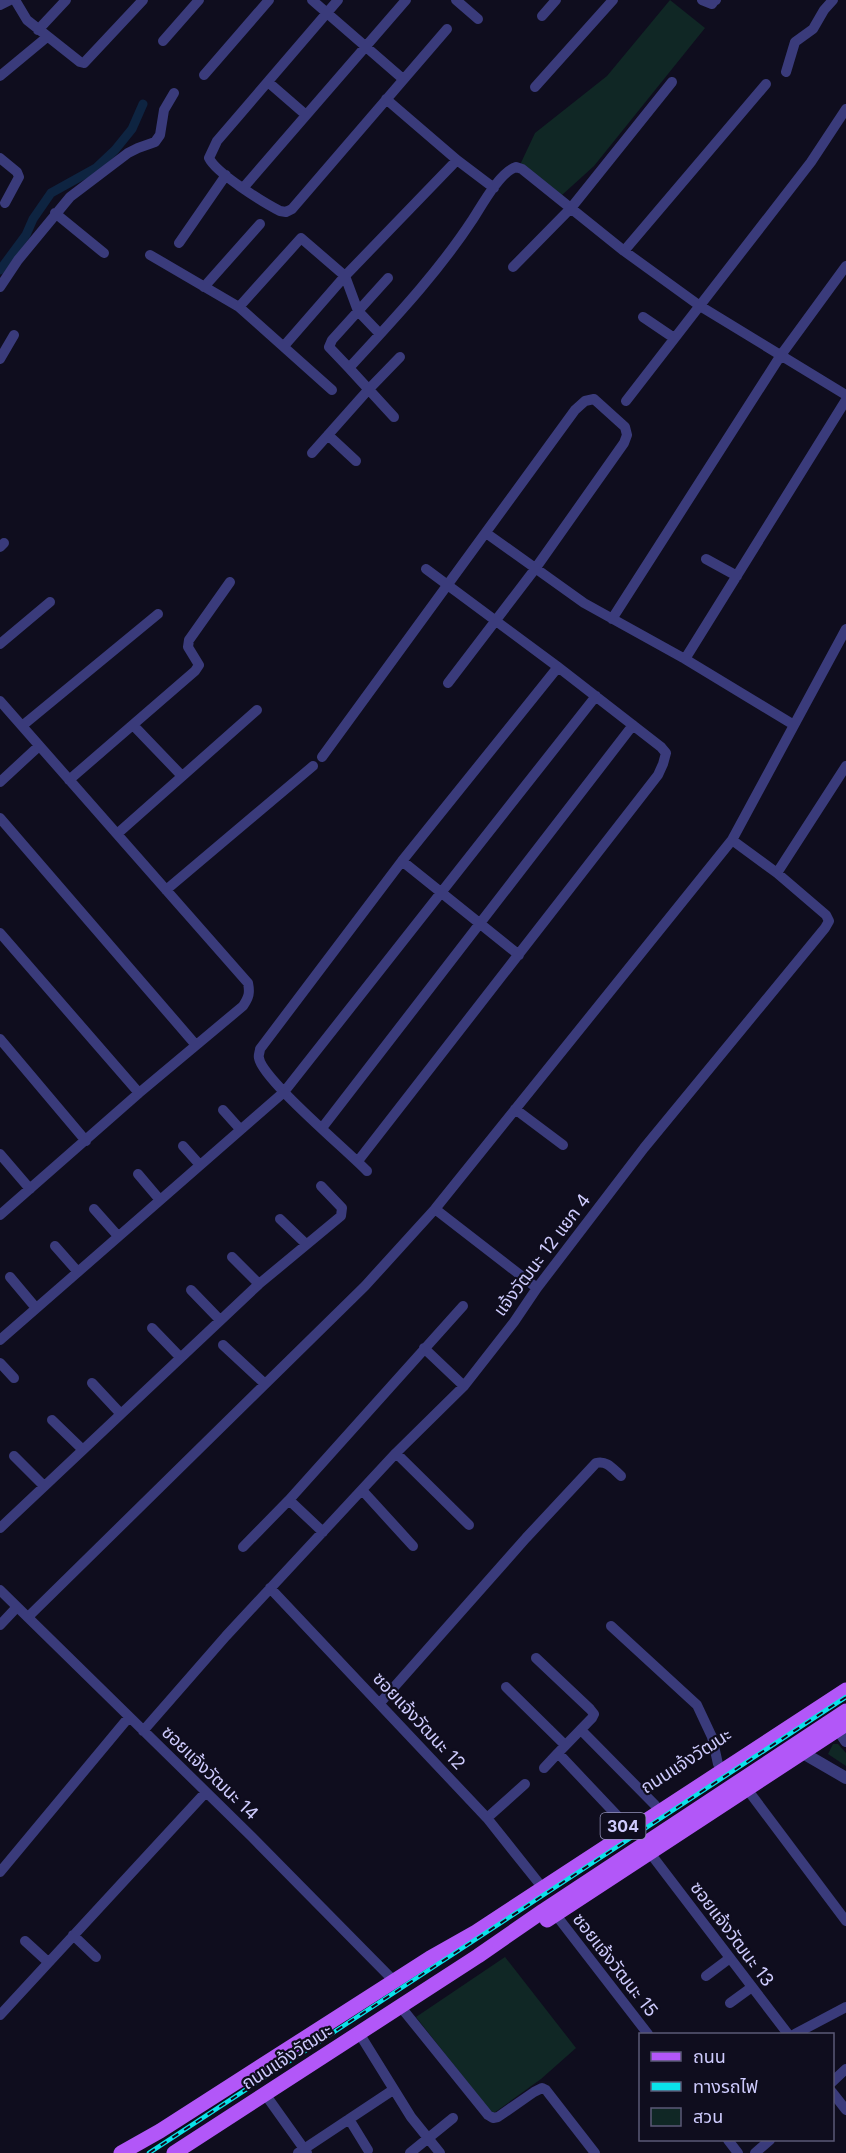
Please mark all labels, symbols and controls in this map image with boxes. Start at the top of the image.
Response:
street label: แจ้งวัฒนะ 12 แยก 4 [489,1189,594,1320]
street label: ซอยแจ้งวัฒนะ 12 [369,1668,470,1774]
street label: ซอยแจ้งวัฒนะ 14 [158,1721,263,1824]
street label: ถนนแจ้งวัฒนะ [636,1723,735,1798]
road number: 304 [600,1813,646,1839]
street label: ซอยแจ้งวัฒนะ 13 [686,1877,779,1990]
street label: ซอยแจ้งวัฒนะ 15 [568,1909,662,2021]
street label: ถนนแจ้งวัฒนะ [237,2019,336,2094]
legend [639,2033,834,2141]
text: ถนน [693,2046,726,2067]
text: ทางรถไฟ [693,2076,758,2097]
text: สวน [693,2106,723,2127]

